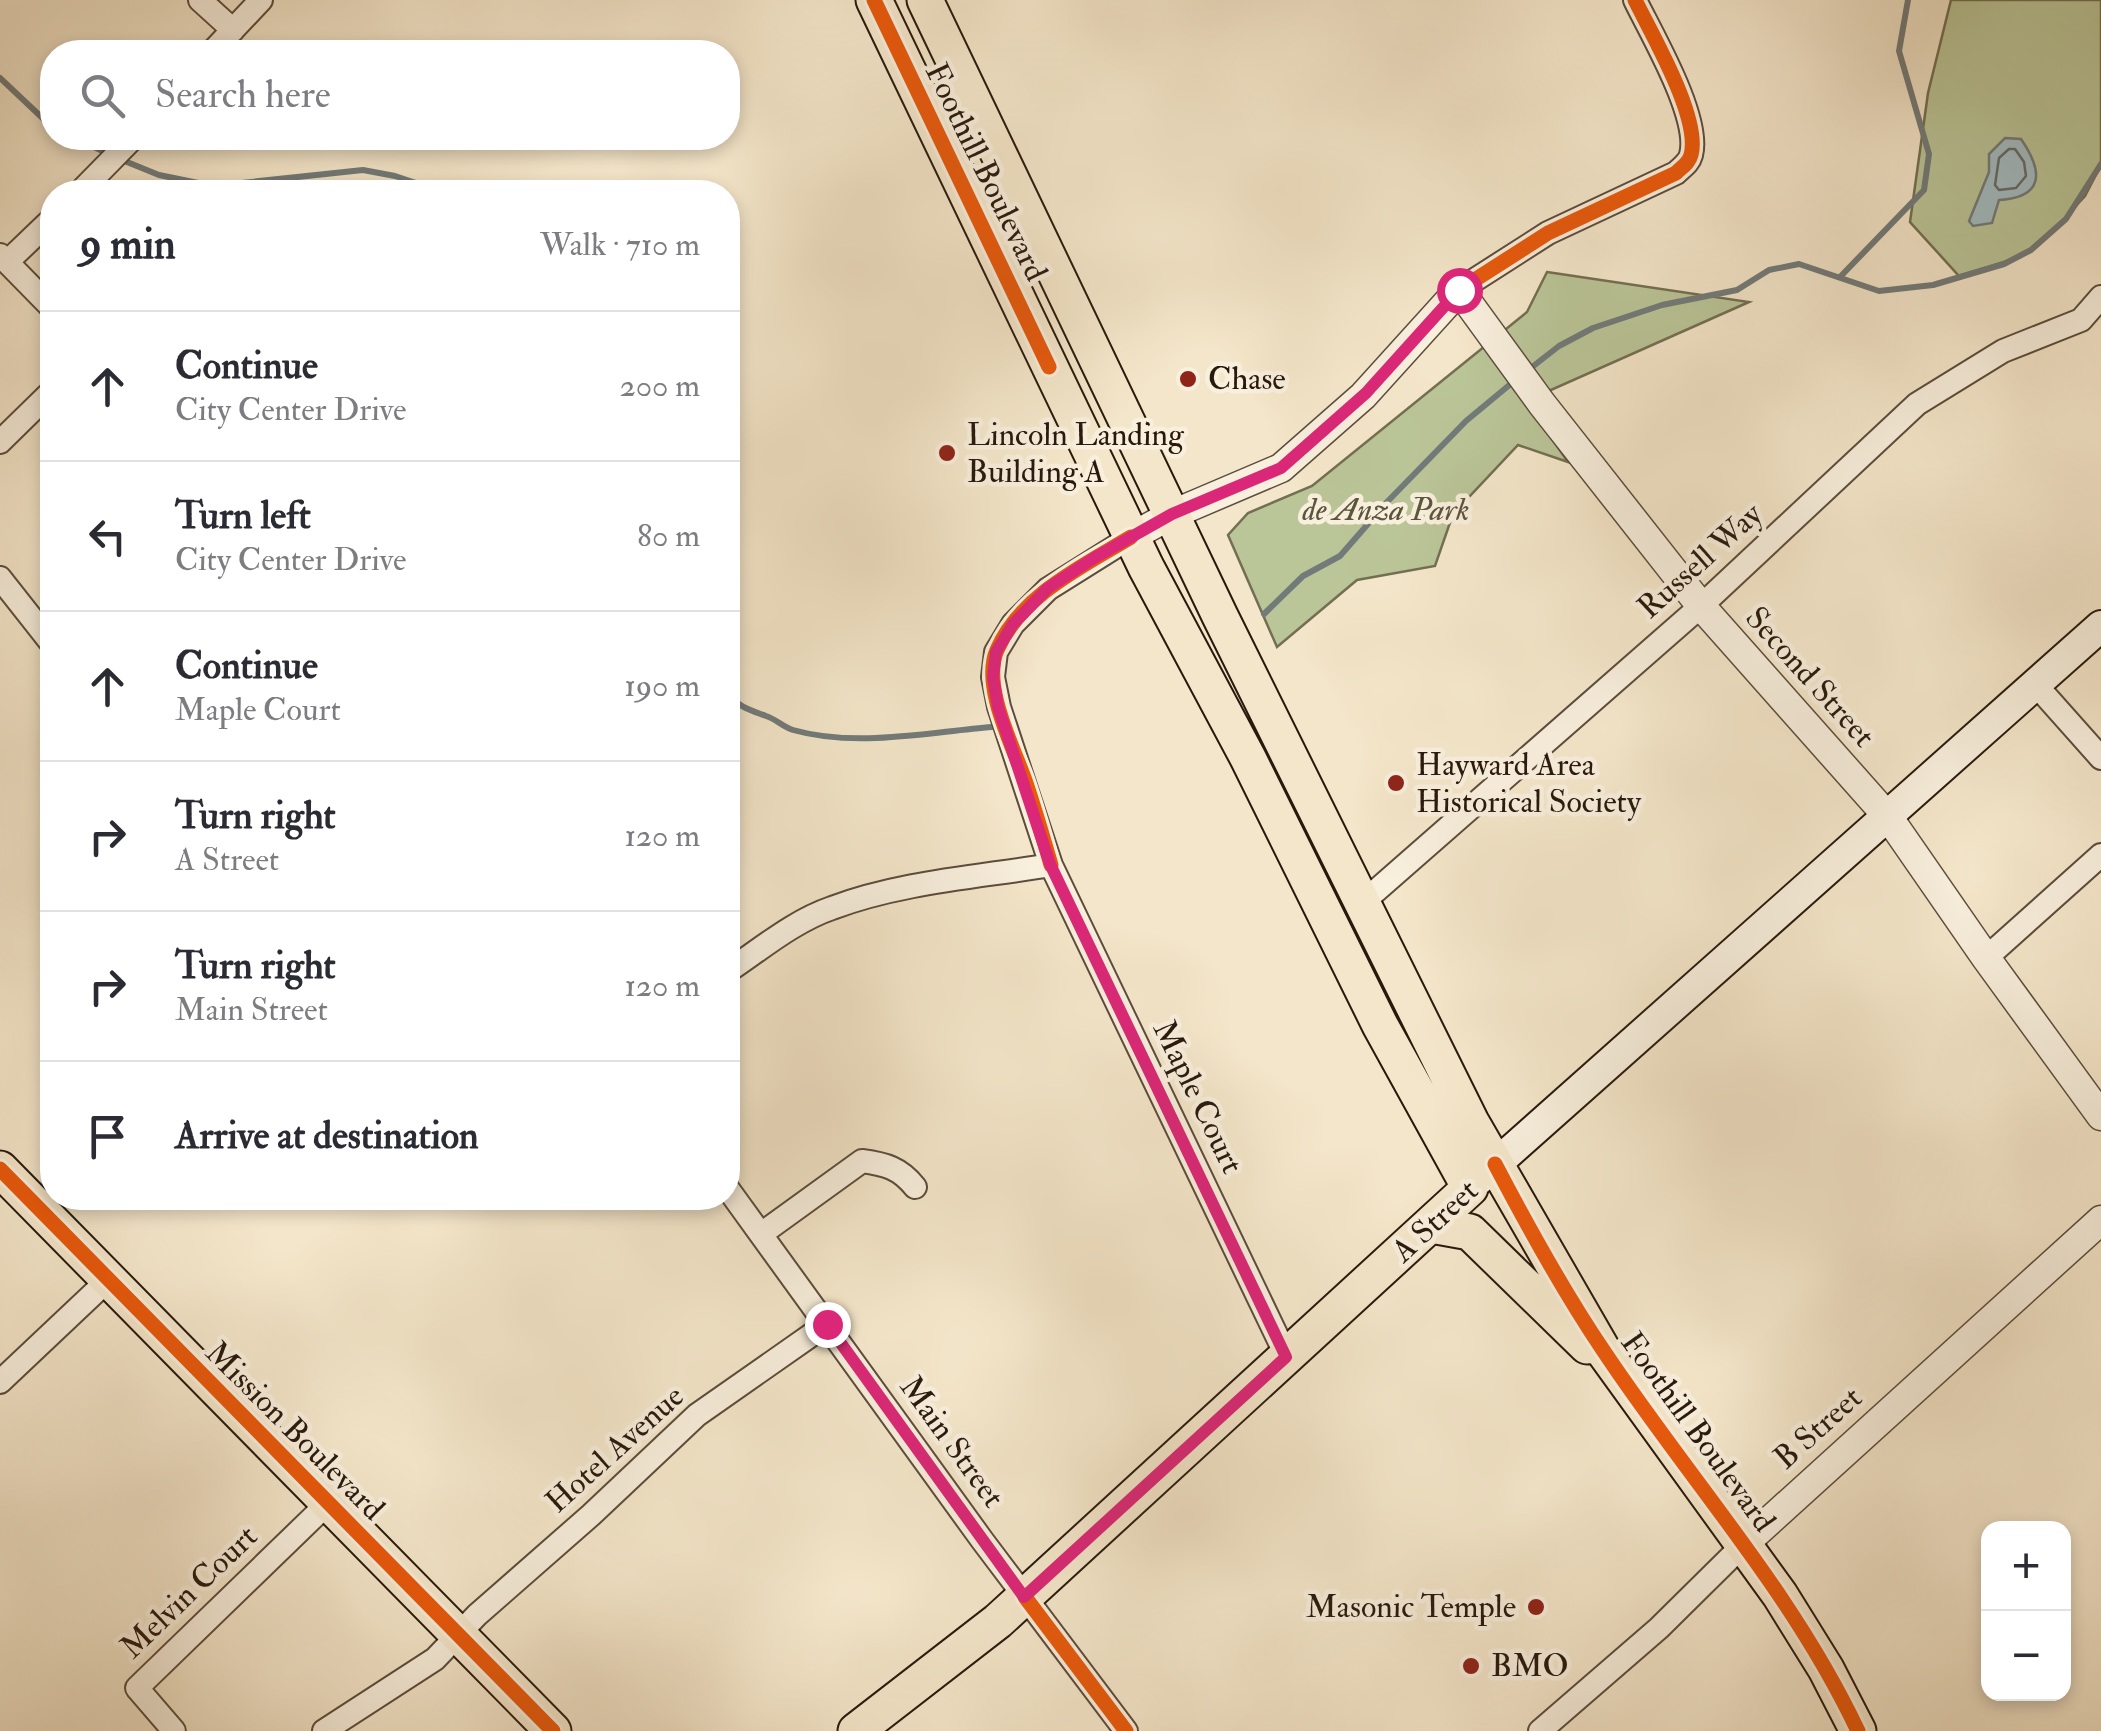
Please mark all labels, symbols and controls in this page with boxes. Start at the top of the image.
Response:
search box [40,40,740,150]
street label: Foothill Boulevard [916,56,1056,288]
icon: search [75,68,130,123]
text: Search here [155,71,331,119]
text: 9 min [80,219,176,271]
text: Walk · 710 m [540,225,700,265]
route start [1437,268,1483,314]
text: Continue [175,342,318,390]
icon: ahead [80,359,135,414]
place label: Chase [1208,359,1286,399]
text: 200 m [619,366,700,406]
marker: Chase [1177,368,1199,390]
text: City Center Drive [175,390,406,430]
place label: Lincoln Landing Building A [967,415,1185,492]
marker: Lincoln Landing Building A [936,442,958,464]
park label: de Anza Park [1301,490,1470,530]
text: Turn left [175,492,311,540]
street label: Russell Way [1629,494,1771,627]
icon: left [80,509,135,564]
text: 80 m [637,516,700,556]
text: City Center Drive [175,540,406,580]
street label: Second Street [1736,598,1884,756]
text: Continue [175,642,318,690]
icon: ahead [80,659,135,714]
text: 190 m [624,666,700,706]
text: Maple Court [175,690,341,730]
place label: Hayward Area Historical Society [1416,745,1642,822]
marker: Hayward Area Historical Society [1385,772,1407,794]
text: Turn right [175,792,336,840]
icon: right [80,809,135,864]
text: 120 m [624,816,700,856]
text: A Street [175,840,279,880]
text: Turn right [175,942,336,990]
icon: right [80,959,135,1014]
text: 120 m [624,966,700,1006]
text: Main Street [175,990,328,1030]
street label: Maple Court [1144,1014,1252,1180]
icon: arrive [80,1109,135,1164]
text: Arrive at destination [175,1112,479,1160]
street label: A Street [1383,1171,1487,1272]
route end [805,1302,851,1348]
street label: Foothill Boulevard [1612,1324,1784,1540]
street label: Mission Boulevard [197,1333,393,1529]
street label: Main Street [891,1368,1013,1516]
street label: Hotel Avenue [538,1376,692,1522]
street label: B Street [1766,1378,1870,1478]
street label: Melvin Court [112,1517,266,1667]
map controls [1981,1521,2071,1701]
button: + [1981,1521,2071,1611]
place label: Masonic Temple [1306,1587,1516,1627]
marker: Masonic Temple [1525,1596,1547,1618]
button: − [1981,1611,2071,1701]
place label: BMO [1491,1646,1569,1686]
marker: BMO [1460,1655,1482,1677]

